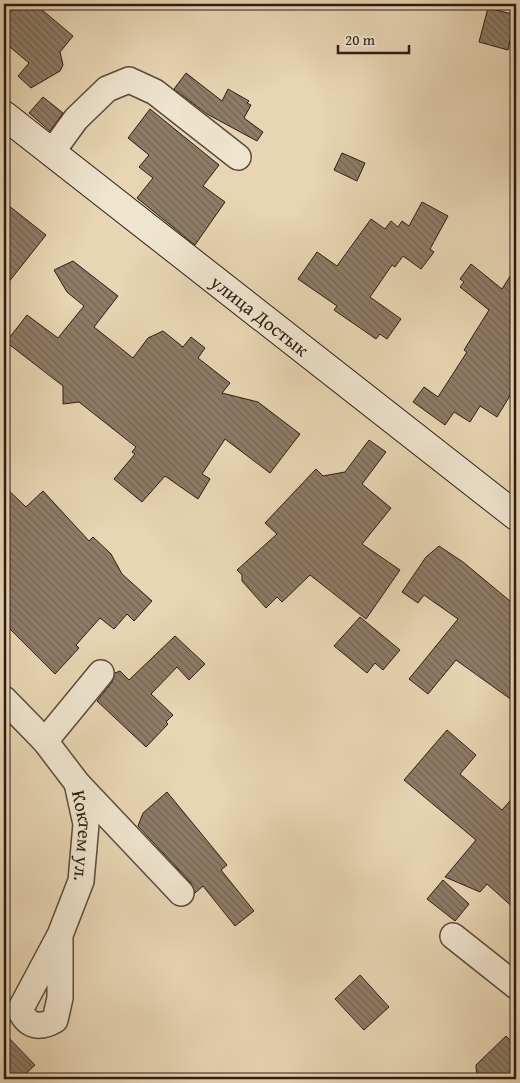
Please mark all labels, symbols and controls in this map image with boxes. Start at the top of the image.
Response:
scale bar [338,22,409,54]
text: 20 m [345,29,376,50]
street label: улица Достык [204,267,315,363]
street label: Коктем ул. [65,787,100,883]

